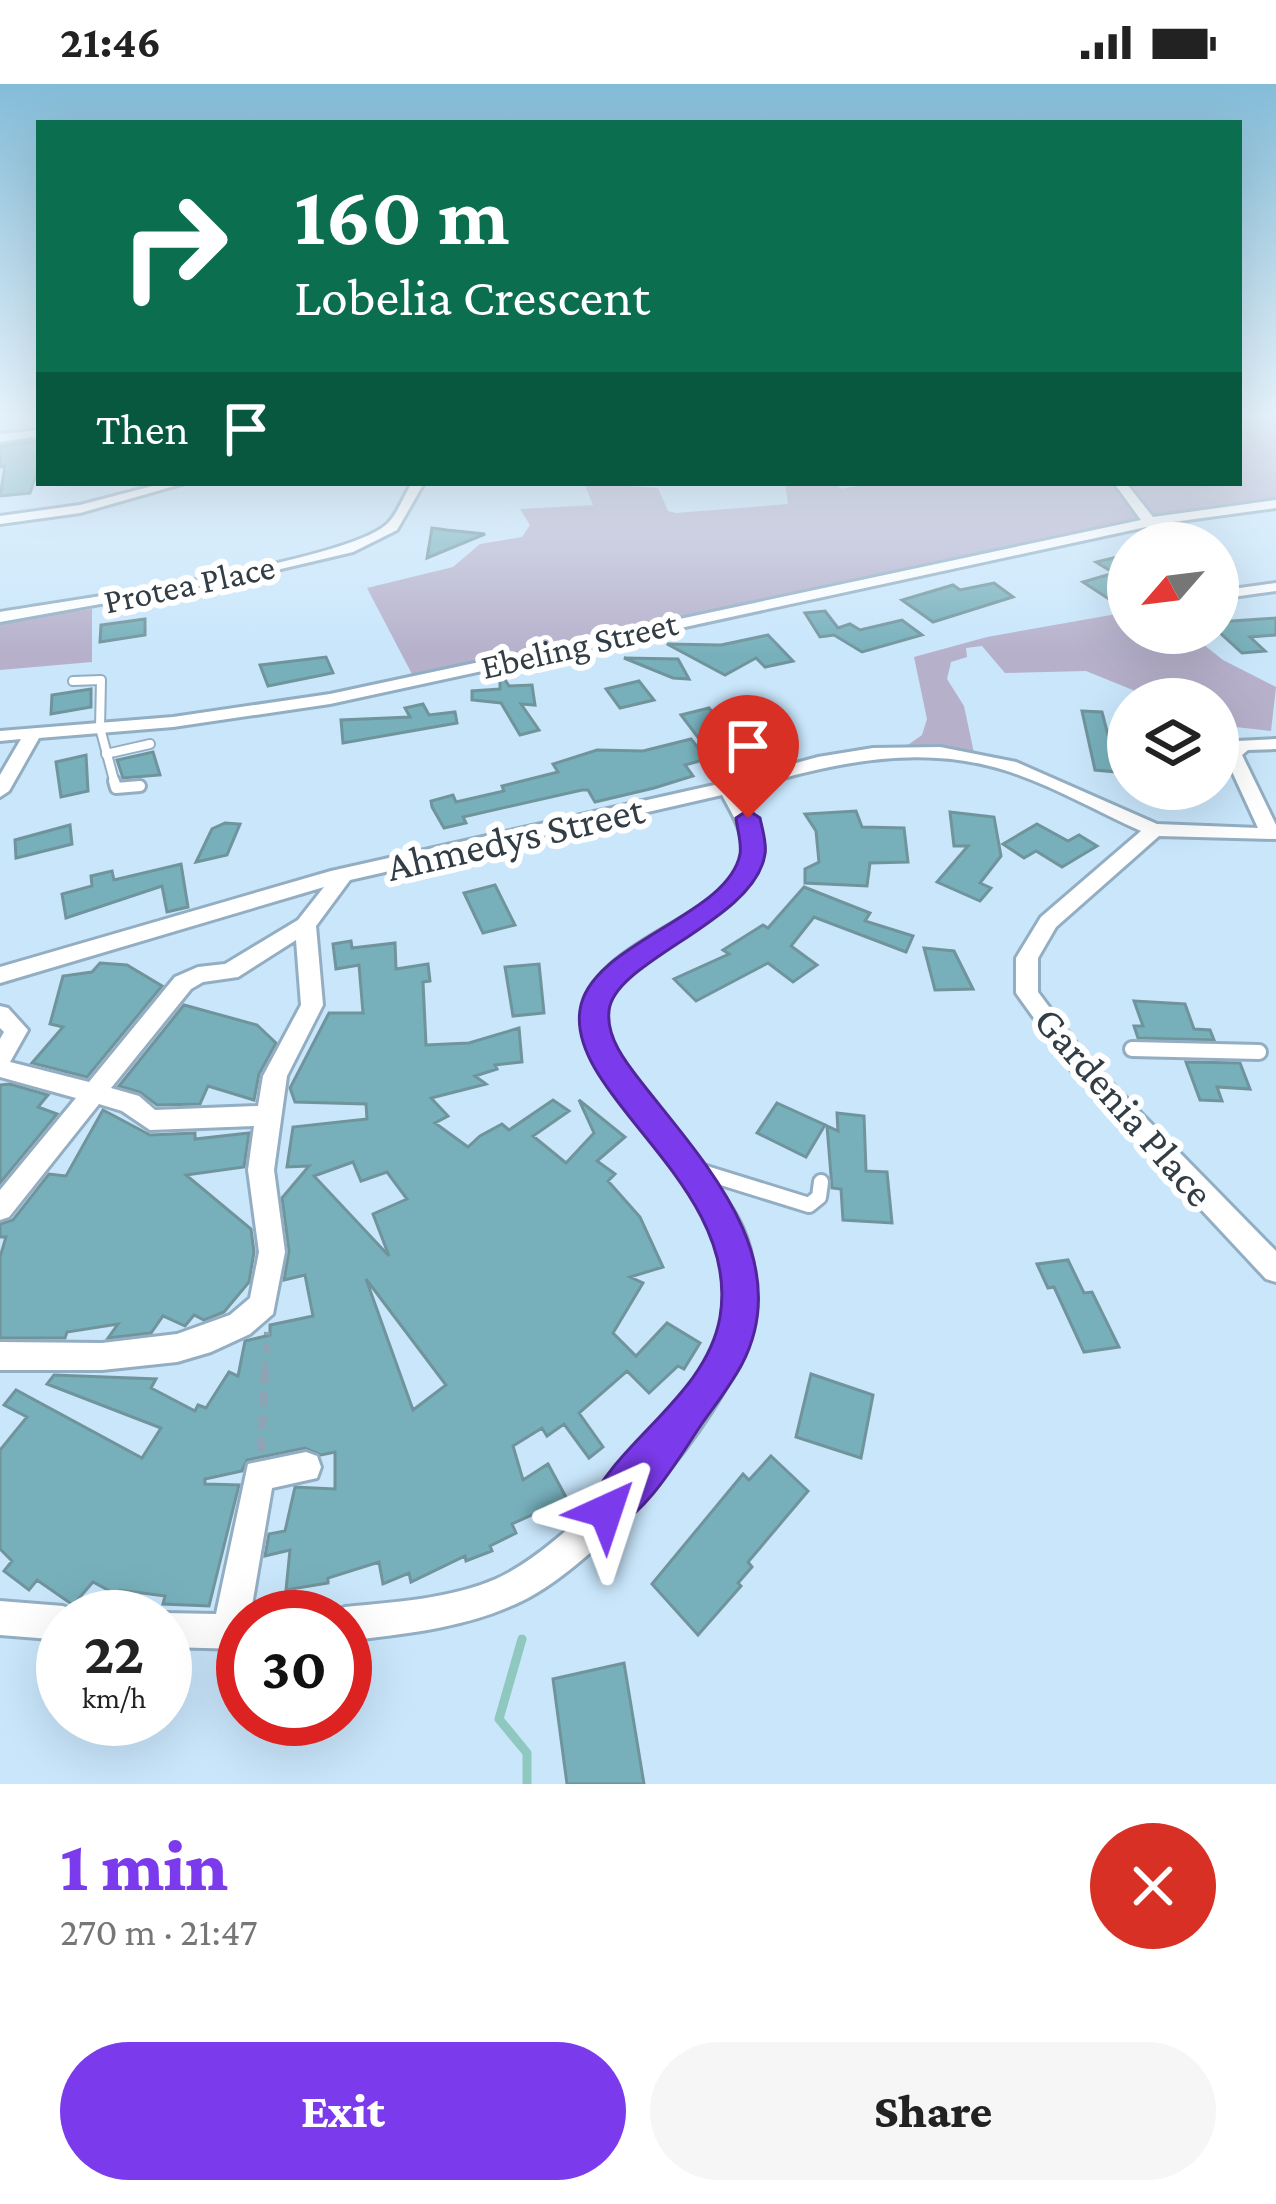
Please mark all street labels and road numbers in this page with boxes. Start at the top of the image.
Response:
street label: Protea Place [100,546,278,622]
street label: Ebeling Street [477,603,682,687]
street label: Ahmedys Street [382,785,649,890]
street label: Gardenia Place [1025,997,1224,1216]

